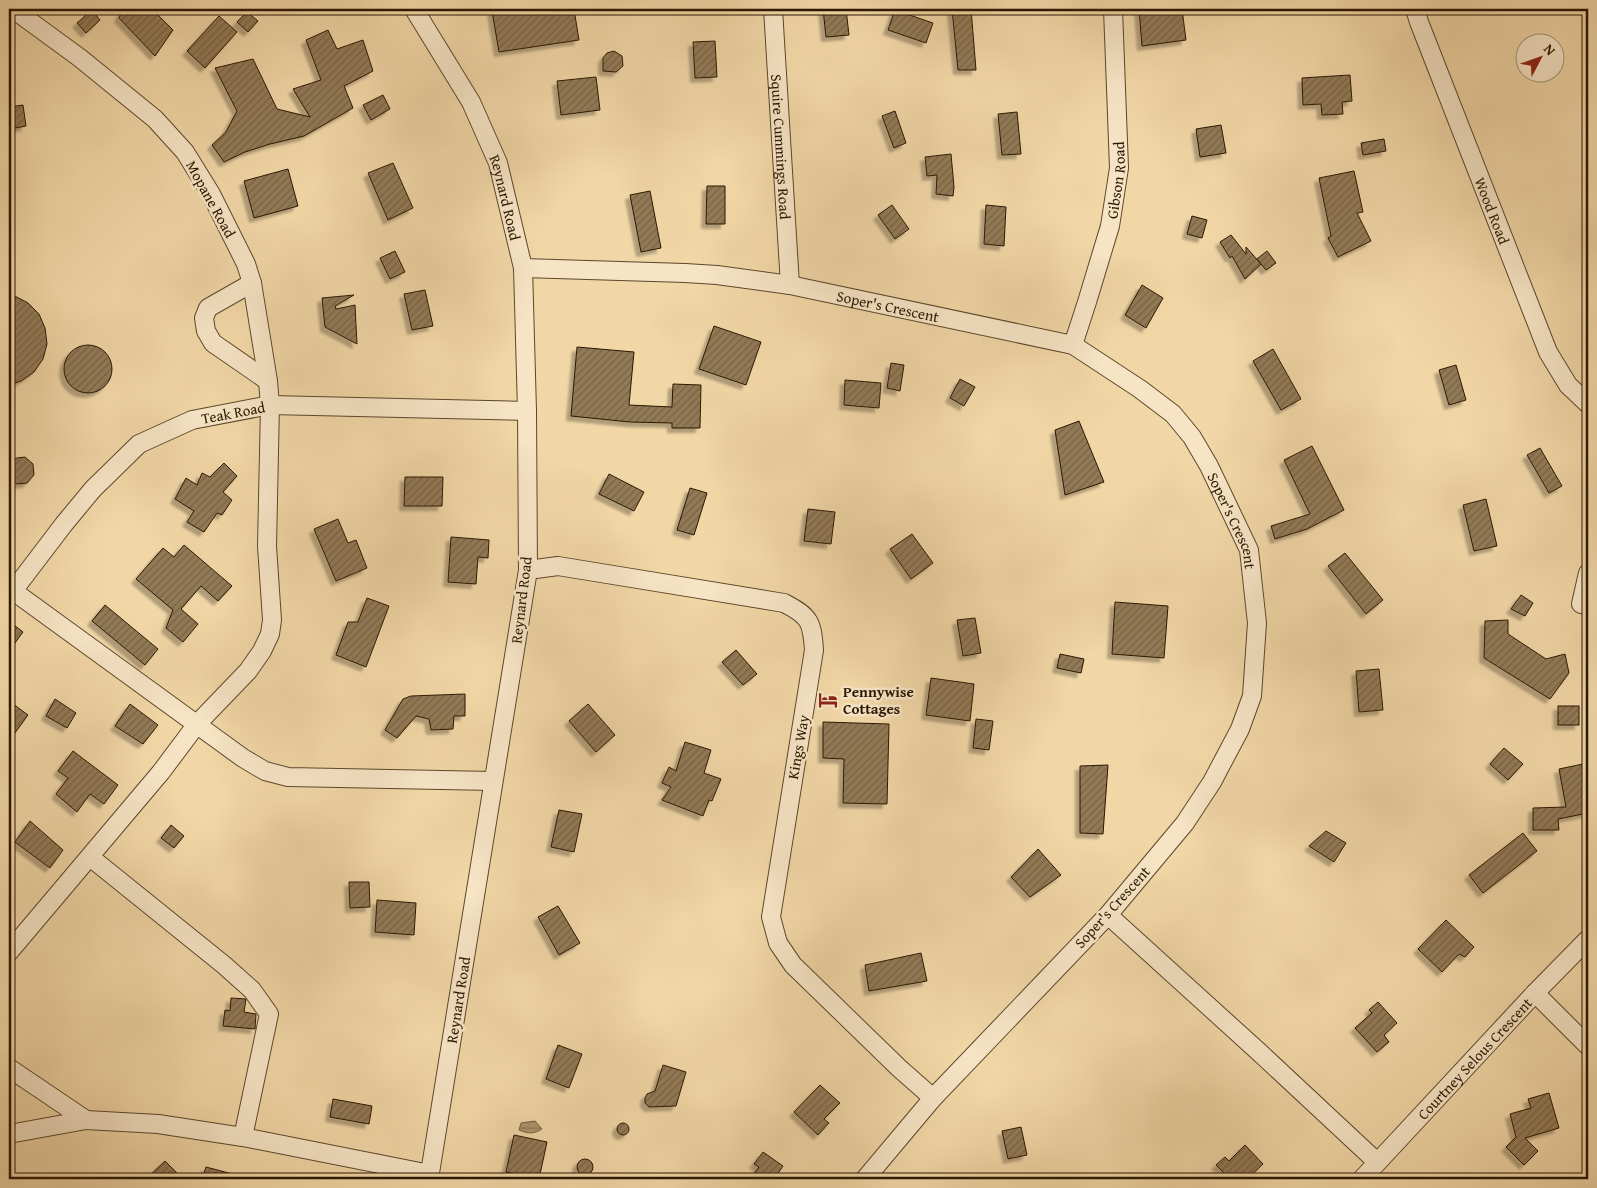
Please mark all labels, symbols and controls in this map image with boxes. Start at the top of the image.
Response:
north arrow [1514,32,1564,82]
text: N [1539,39,1561,60]
street label: Squire Cummings Road [767,73,796,220]
street label: Gibson Road [1101,141,1130,220]
street label: Reynard Road [485,151,527,242]
street label: Mopane Road [181,157,241,241]
street label: Wood Road [1470,174,1515,247]
street label: Soper's Crescent [835,285,942,327]
street label: Teak Road [200,396,267,428]
street label: Soper's Crescent [1203,469,1262,571]
street label: Reynard Road [505,555,537,645]
place label: Pennywise Cottages [843,681,914,719]
hotel icon: Pennywise Cottages [817,689,839,711]
street label: Kings Way [782,713,814,781]
street label: Soper's Crescent [1069,861,1155,953]
street label: Reynard Road [441,955,475,1045]
street label: Courtney Selous Crescent [1412,992,1537,1124]

